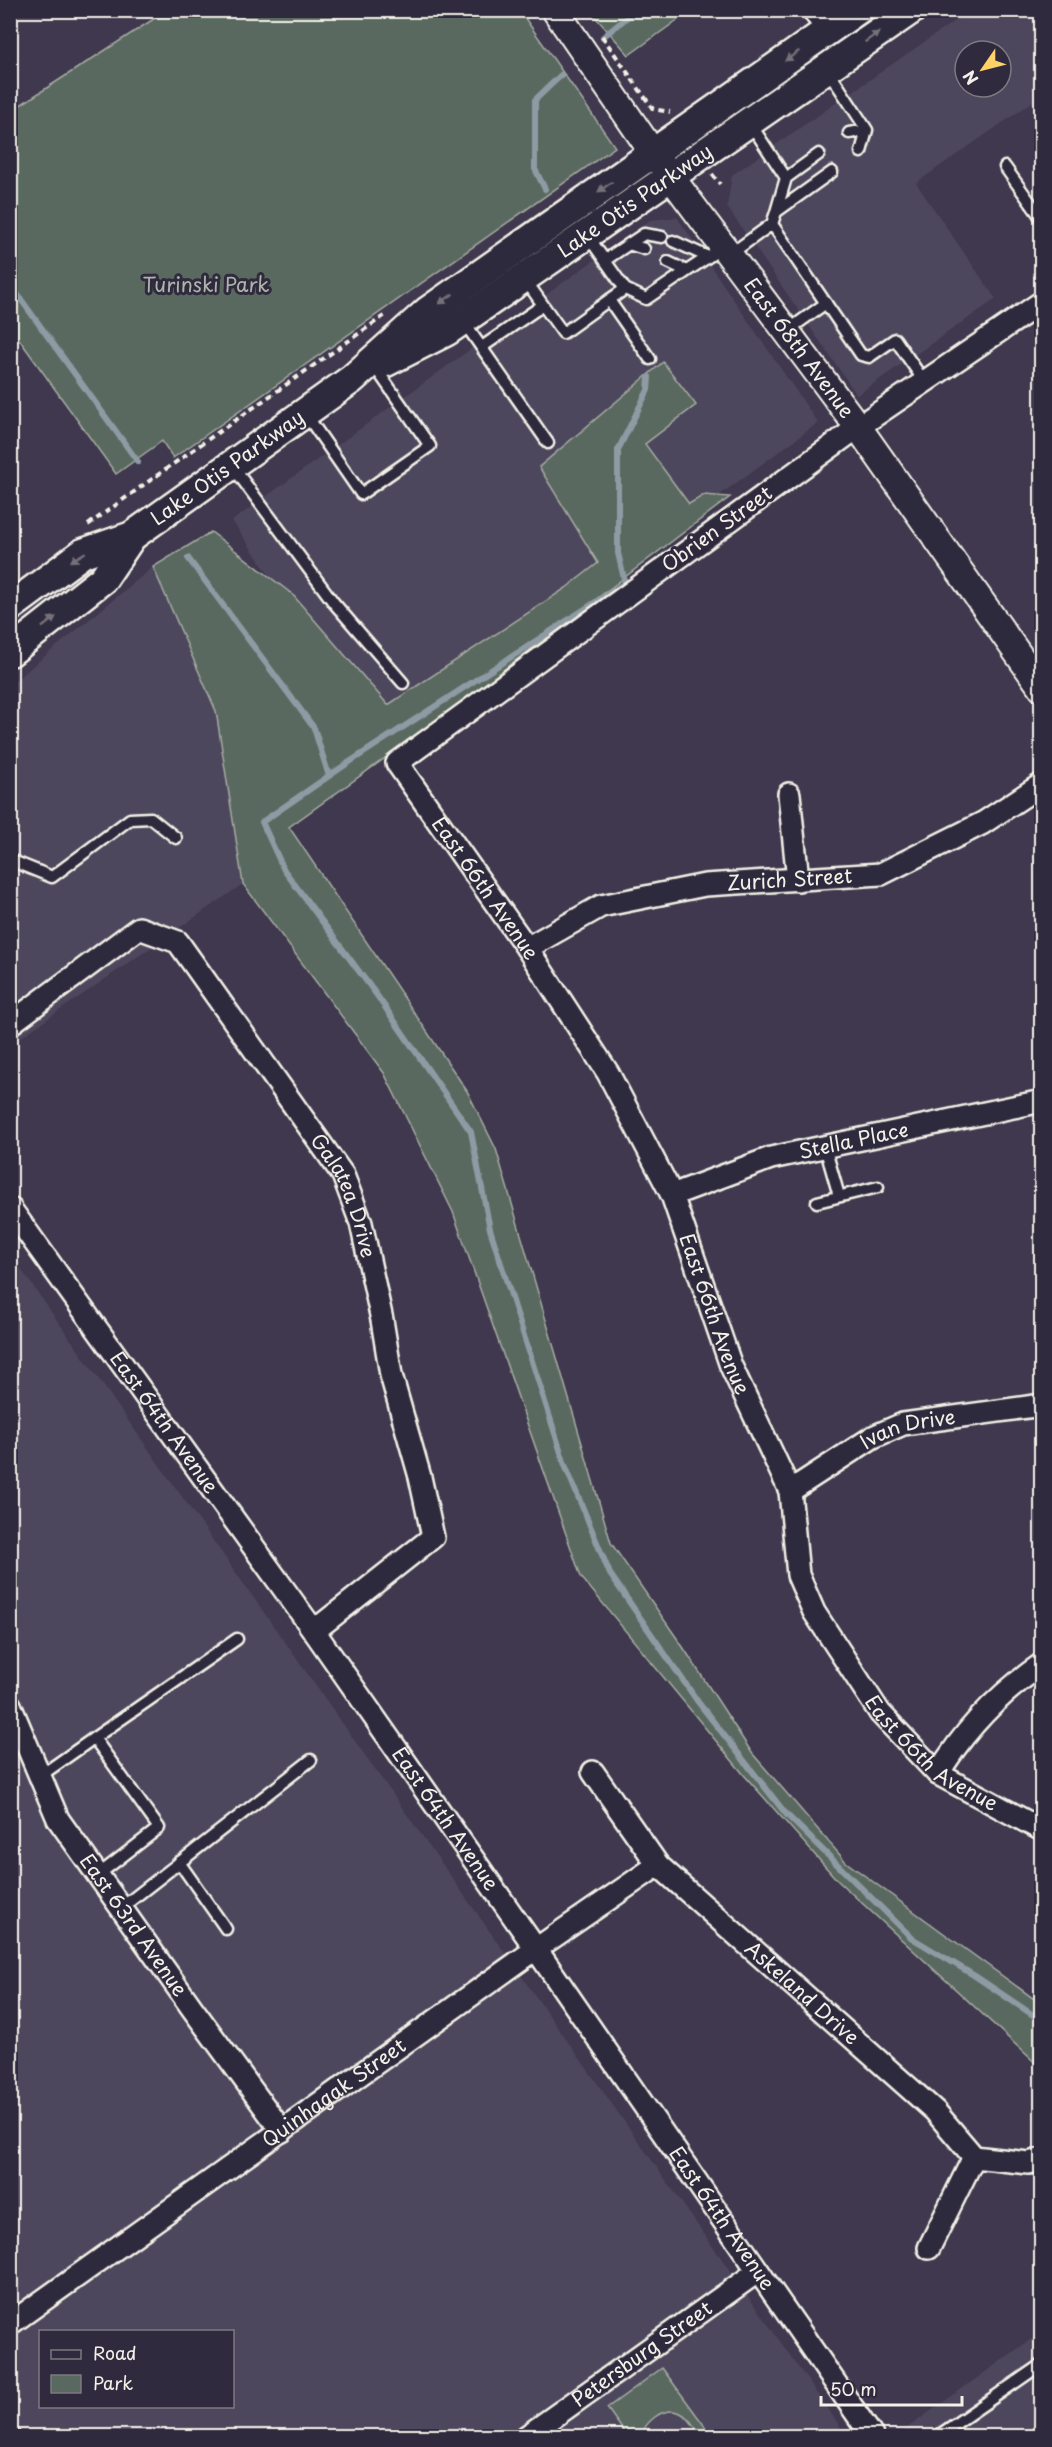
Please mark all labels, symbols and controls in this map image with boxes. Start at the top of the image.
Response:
one-way arrow [864,31,880,43]
north arrow [953,39,1013,99]
one-way arrow [785,50,801,62]
text: N [956,66,983,90]
street label: Lake Otis Parkway [551,136,718,264]
one-way arrow [598,181,614,193]
park label: Turinski Park [143,269,269,299]
street label: East 68th Avenue [737,271,862,424]
one-way arrow [438,293,454,305]
street label: Lake Otis Parkway [144,402,310,532]
street label: Obrien Street [655,478,778,579]
one-way arrow [70,552,86,563]
one-way arrow [41,615,57,628]
street label: East 66th Avenue [425,810,547,965]
street label: Zurich Street [726,860,853,898]
street label: Stella Place [796,1114,911,1166]
street label: Galatea Drive [304,1127,384,1260]
street label: East 66th Avenue [672,1229,758,1399]
street label: East 64th Avenue [103,1344,226,1499]
street label: Ivan Drive [853,1401,957,1456]
street label: East 66th Avenue [858,1689,1004,1818]
street label: East 64th Avenue [385,1740,507,1896]
street label: East 63rd Avenue [73,1847,195,2002]
street label: Askeland Drive [739,1933,866,2051]
street label: Quinhagak Street [255,2030,412,2154]
street label: East 64th Avenue [662,2140,783,2296]
street label: Petersburg Street [565,2293,718,2414]
legend [39,2330,234,2408]
text: Road [93,2339,137,2366]
text: Park [93,2369,133,2396]
scale bar [821,2369,962,2407]
text: 50 m [830,2375,877,2402]

